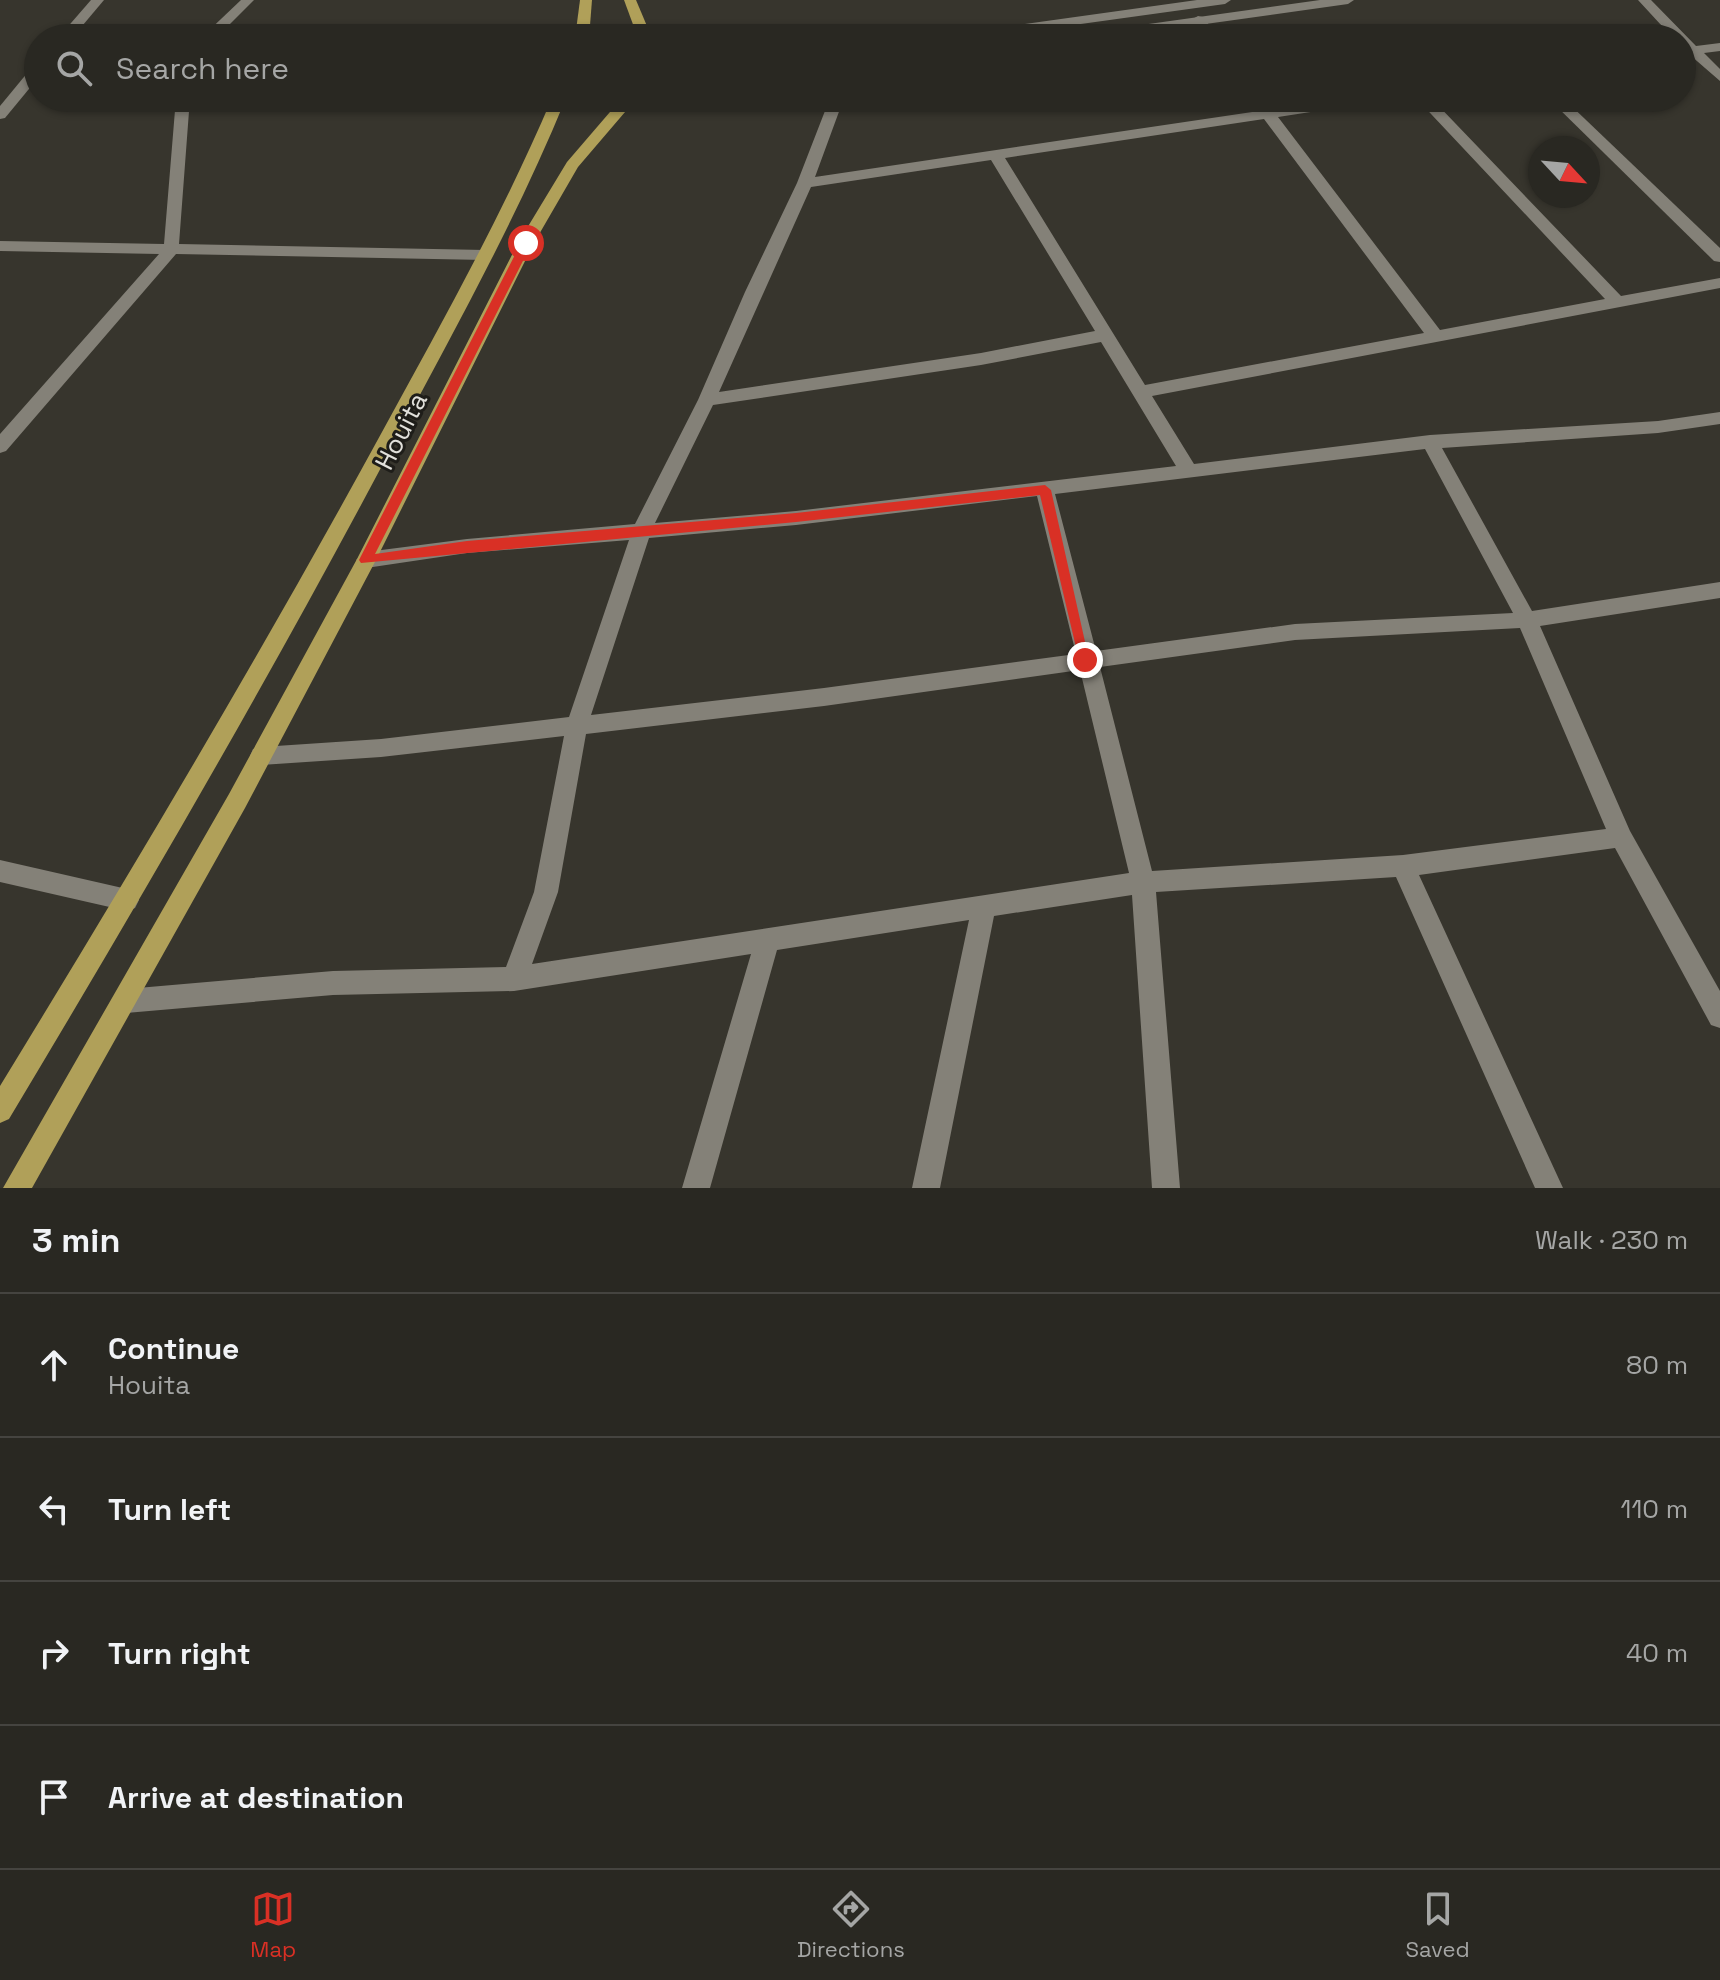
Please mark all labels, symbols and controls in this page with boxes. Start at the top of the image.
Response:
search box [24,24,1696,112]
icon: search [52,46,96,90]
text: Search here [116,49,289,88]
north arrow [1528,136,1600,208]
route start [508,225,544,261]
street label: Houita [367,387,435,475]
route end [1067,642,1103,678]
text: 3 min [32,1219,120,1262]
text: Walk · 230 m [1535,1223,1688,1257]
text: Continue [108,1329,239,1368]
icon: ahead [32,1343,76,1387]
text: 80 m [1626,1348,1688,1382]
text: Houita [108,1368,190,1402]
icon: left [32,1487,76,1531]
text: Turn left [108,1490,231,1529]
text: 110 m [1621,1492,1688,1526]
icon: right [32,1631,76,1675]
text: Turn right [108,1634,251,1673]
text: 40 m [1626,1636,1688,1670]
icon: arrive [32,1775,76,1819]
text: Arrive at destination [108,1778,404,1817]
tab: Map [250,1887,296,1963]
tab: Directions [797,1887,905,1963]
tab: Saved [1405,1887,1470,1963]

